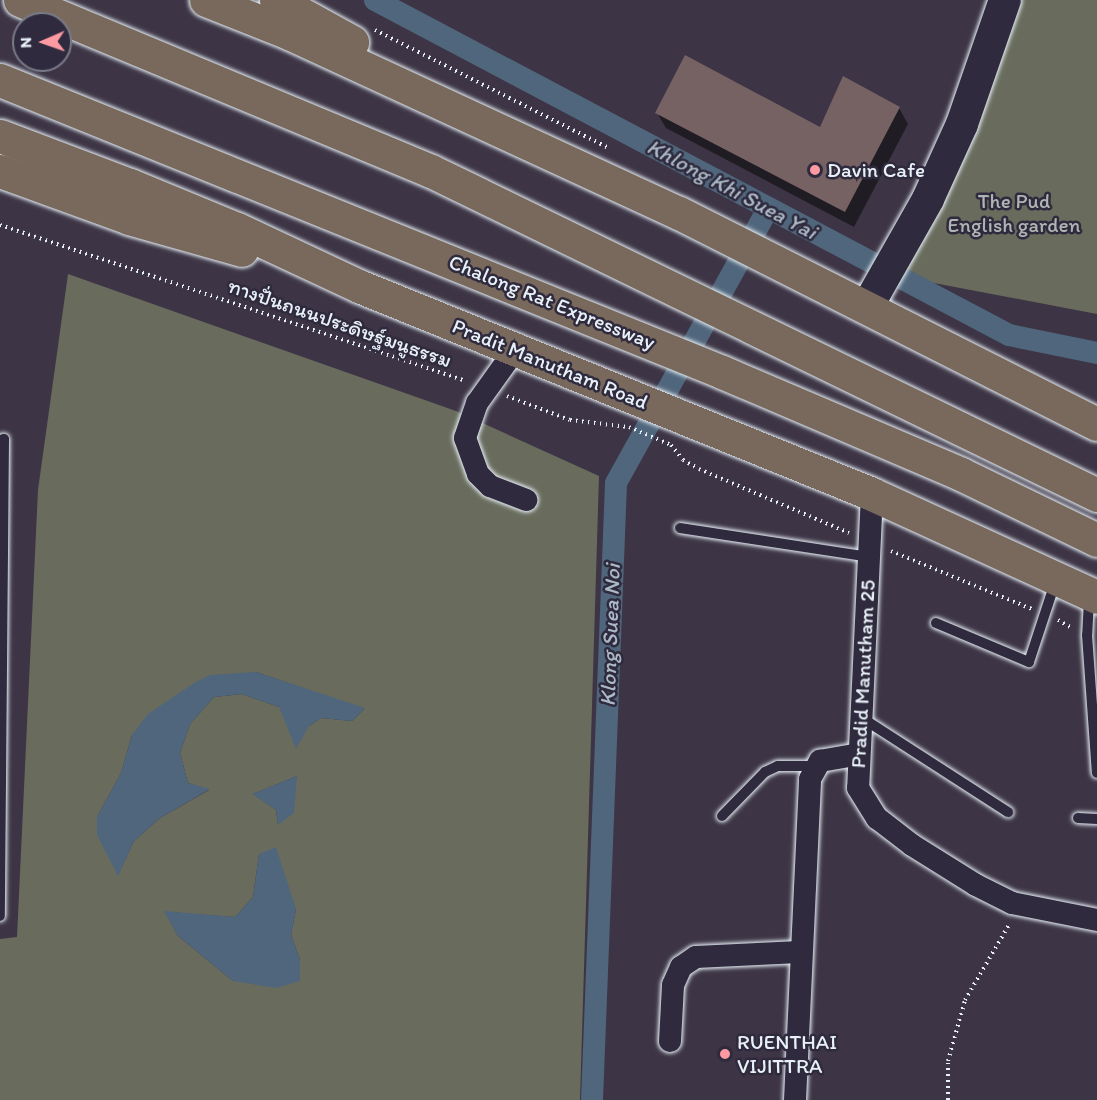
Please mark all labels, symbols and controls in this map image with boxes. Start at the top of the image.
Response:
north arrow [12,12,72,72]
text: N [16,37,35,48]
water label: Khlong Khi Suea Yai [643,133,821,245]
place label: Davin Cafe [827,157,925,183]
marker: Davin Cafe [808,163,822,177]
park label: The Pud English garden [947,188,1081,238]
street label: Chalong Rat Expressway [446,249,658,355]
street label: ทางปั่นถนนประดิษฐ์มนูธรรม [225,273,455,373]
street label: Pradit Manutham Road [448,313,652,415]
water label: Klong Suea Noi [594,563,626,707]
street label: Pradid Manutham 25 [845,579,881,769]
place label: RUENTHAI VIJITTRA [737,1029,837,1079]
marker: RUENTHAI VIJITTRA [718,1047,732,1061]

